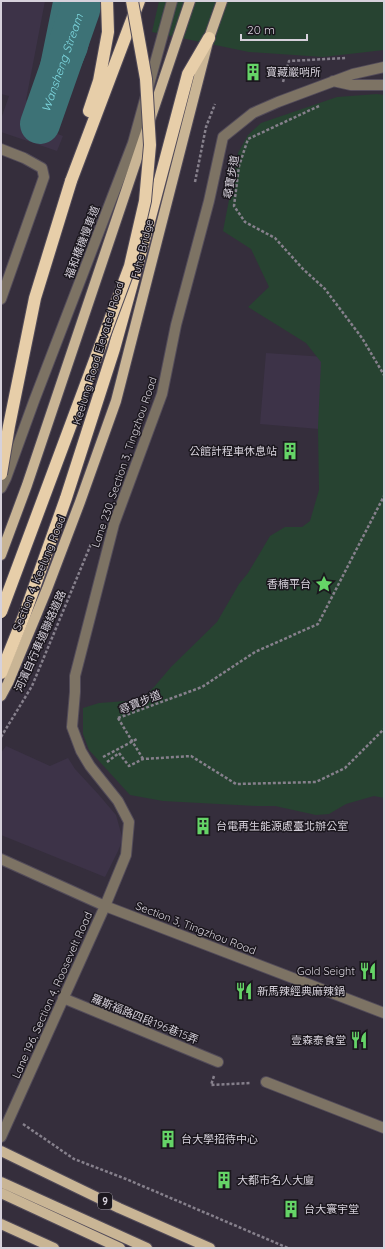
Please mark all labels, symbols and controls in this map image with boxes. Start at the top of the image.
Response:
water label: Wansheng Stream [37,11,86,114]
scale bar [241,16,307,42]
text: 20 m [247,22,275,37]
building icon: 寶藏巖哨所 [243,62,263,82]
place label: 寶藏巖哨所 [266,65,321,79]
street label: 尋寶步道 [220,154,242,200]
street label: 福和橋機慢車道 [62,204,102,280]
street label: Fuhe Bridge [128,218,156,280]
street label: Keelung Road Elevated Road [70,280,126,426]
street label: Lane 230, Section 3, Tingzhou Road [88,375,160,549]
building icon: 公館計程車休息站 [280,441,300,461]
place label: 公館計程車休息站 [189,444,277,458]
street label: Section 4, Keelung Road [9,513,69,633]
place icon: 香楠平台 [314,574,334,594]
place label: 香楠平台 [267,577,311,591]
street label: 河濱自行車道聯絡道路 [11,588,69,694]
street label: 尋寶步道 [117,687,163,717]
building icon: 台電再生能源處臺北辦公室 [193,816,213,836]
place label: 台電再生能源處臺北辦公室 [216,819,348,833]
street label: Section 3, Tingzhou Road [134,899,258,957]
street label: Lane 196, Section 4, Roosevelt Road [9,910,95,1080]
restaurant icon: Gold Seight [358,961,378,981]
place label: Gold Seight [297,964,355,978]
restaurant icon: 新馬辣經典麻辣鍋 [234,981,254,1001]
place label: 新馬辣經典麻辣鍋 [257,984,345,998]
street label: 羅斯福路四段196巷15弄 [89,991,201,1047]
restaurant icon: 壹森泰食堂 [349,1030,369,1050]
place label: 壹森泰食堂 [291,1033,346,1047]
building icon: 台大學招待中心 [158,1129,178,1149]
place label: 台大學招待中心 [181,1132,258,1146]
building icon: 大都市名人大廈 [214,1170,234,1190]
place label: 大都市名人大廈 [237,1173,314,1187]
road number: 9 [98,1193,112,1209]
building icon: 台大寰宇堂 [281,1199,301,1219]
place label: 台大寰宇堂 [304,1202,359,1216]

